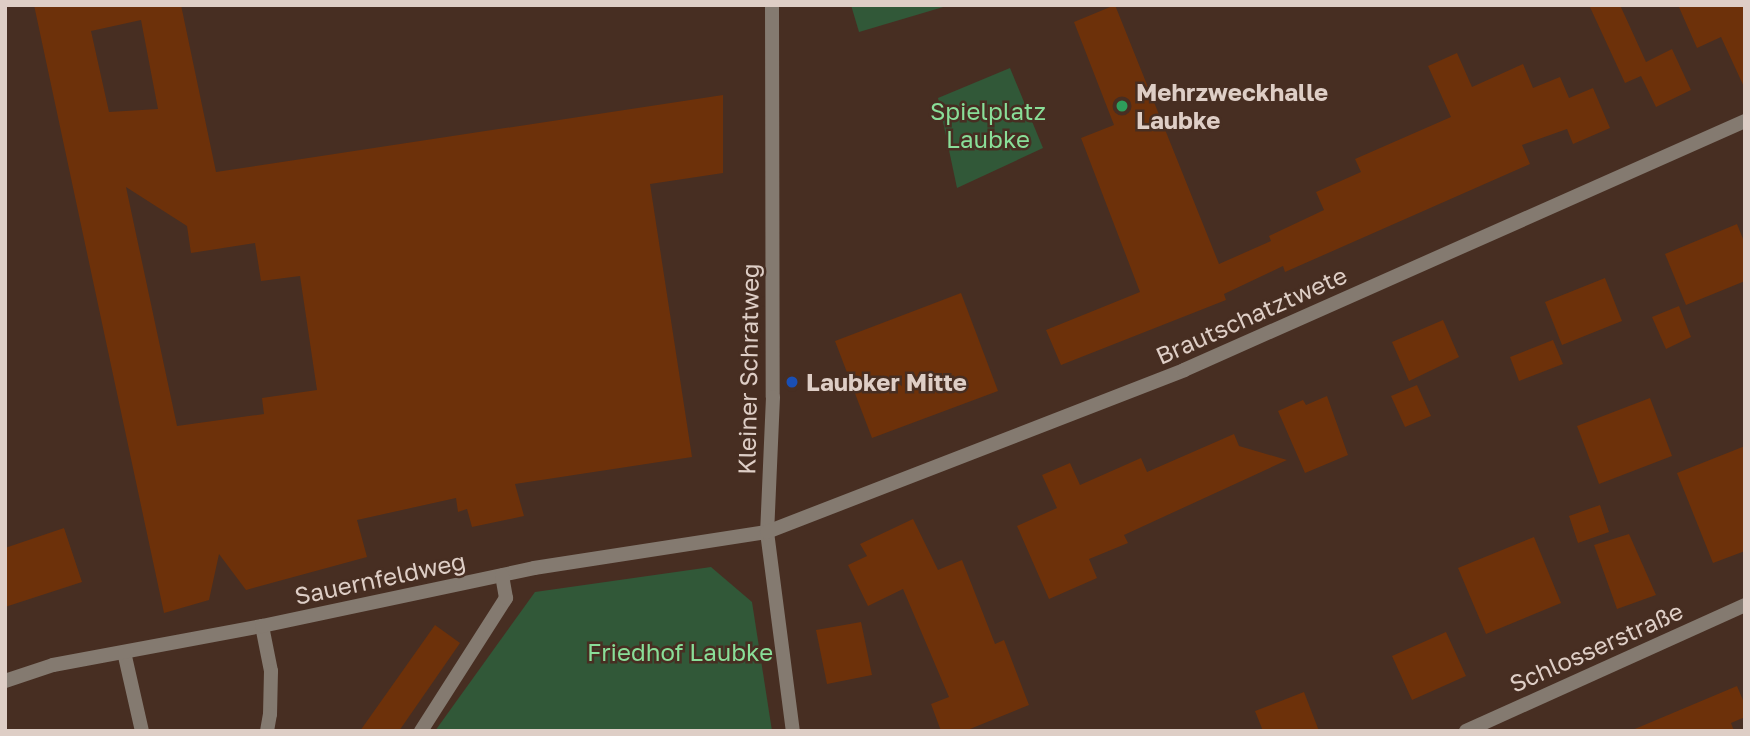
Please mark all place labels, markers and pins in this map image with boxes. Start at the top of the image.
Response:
place label: Mehrzweckhalle Laubke [1136,78,1328,134]
marker: Mehrzweckhalle Laubke [1114,98,1130,114]
place label: Laubker Mitte [806,368,967,396]
marker: Laubker Mitte [784,374,800,390]

